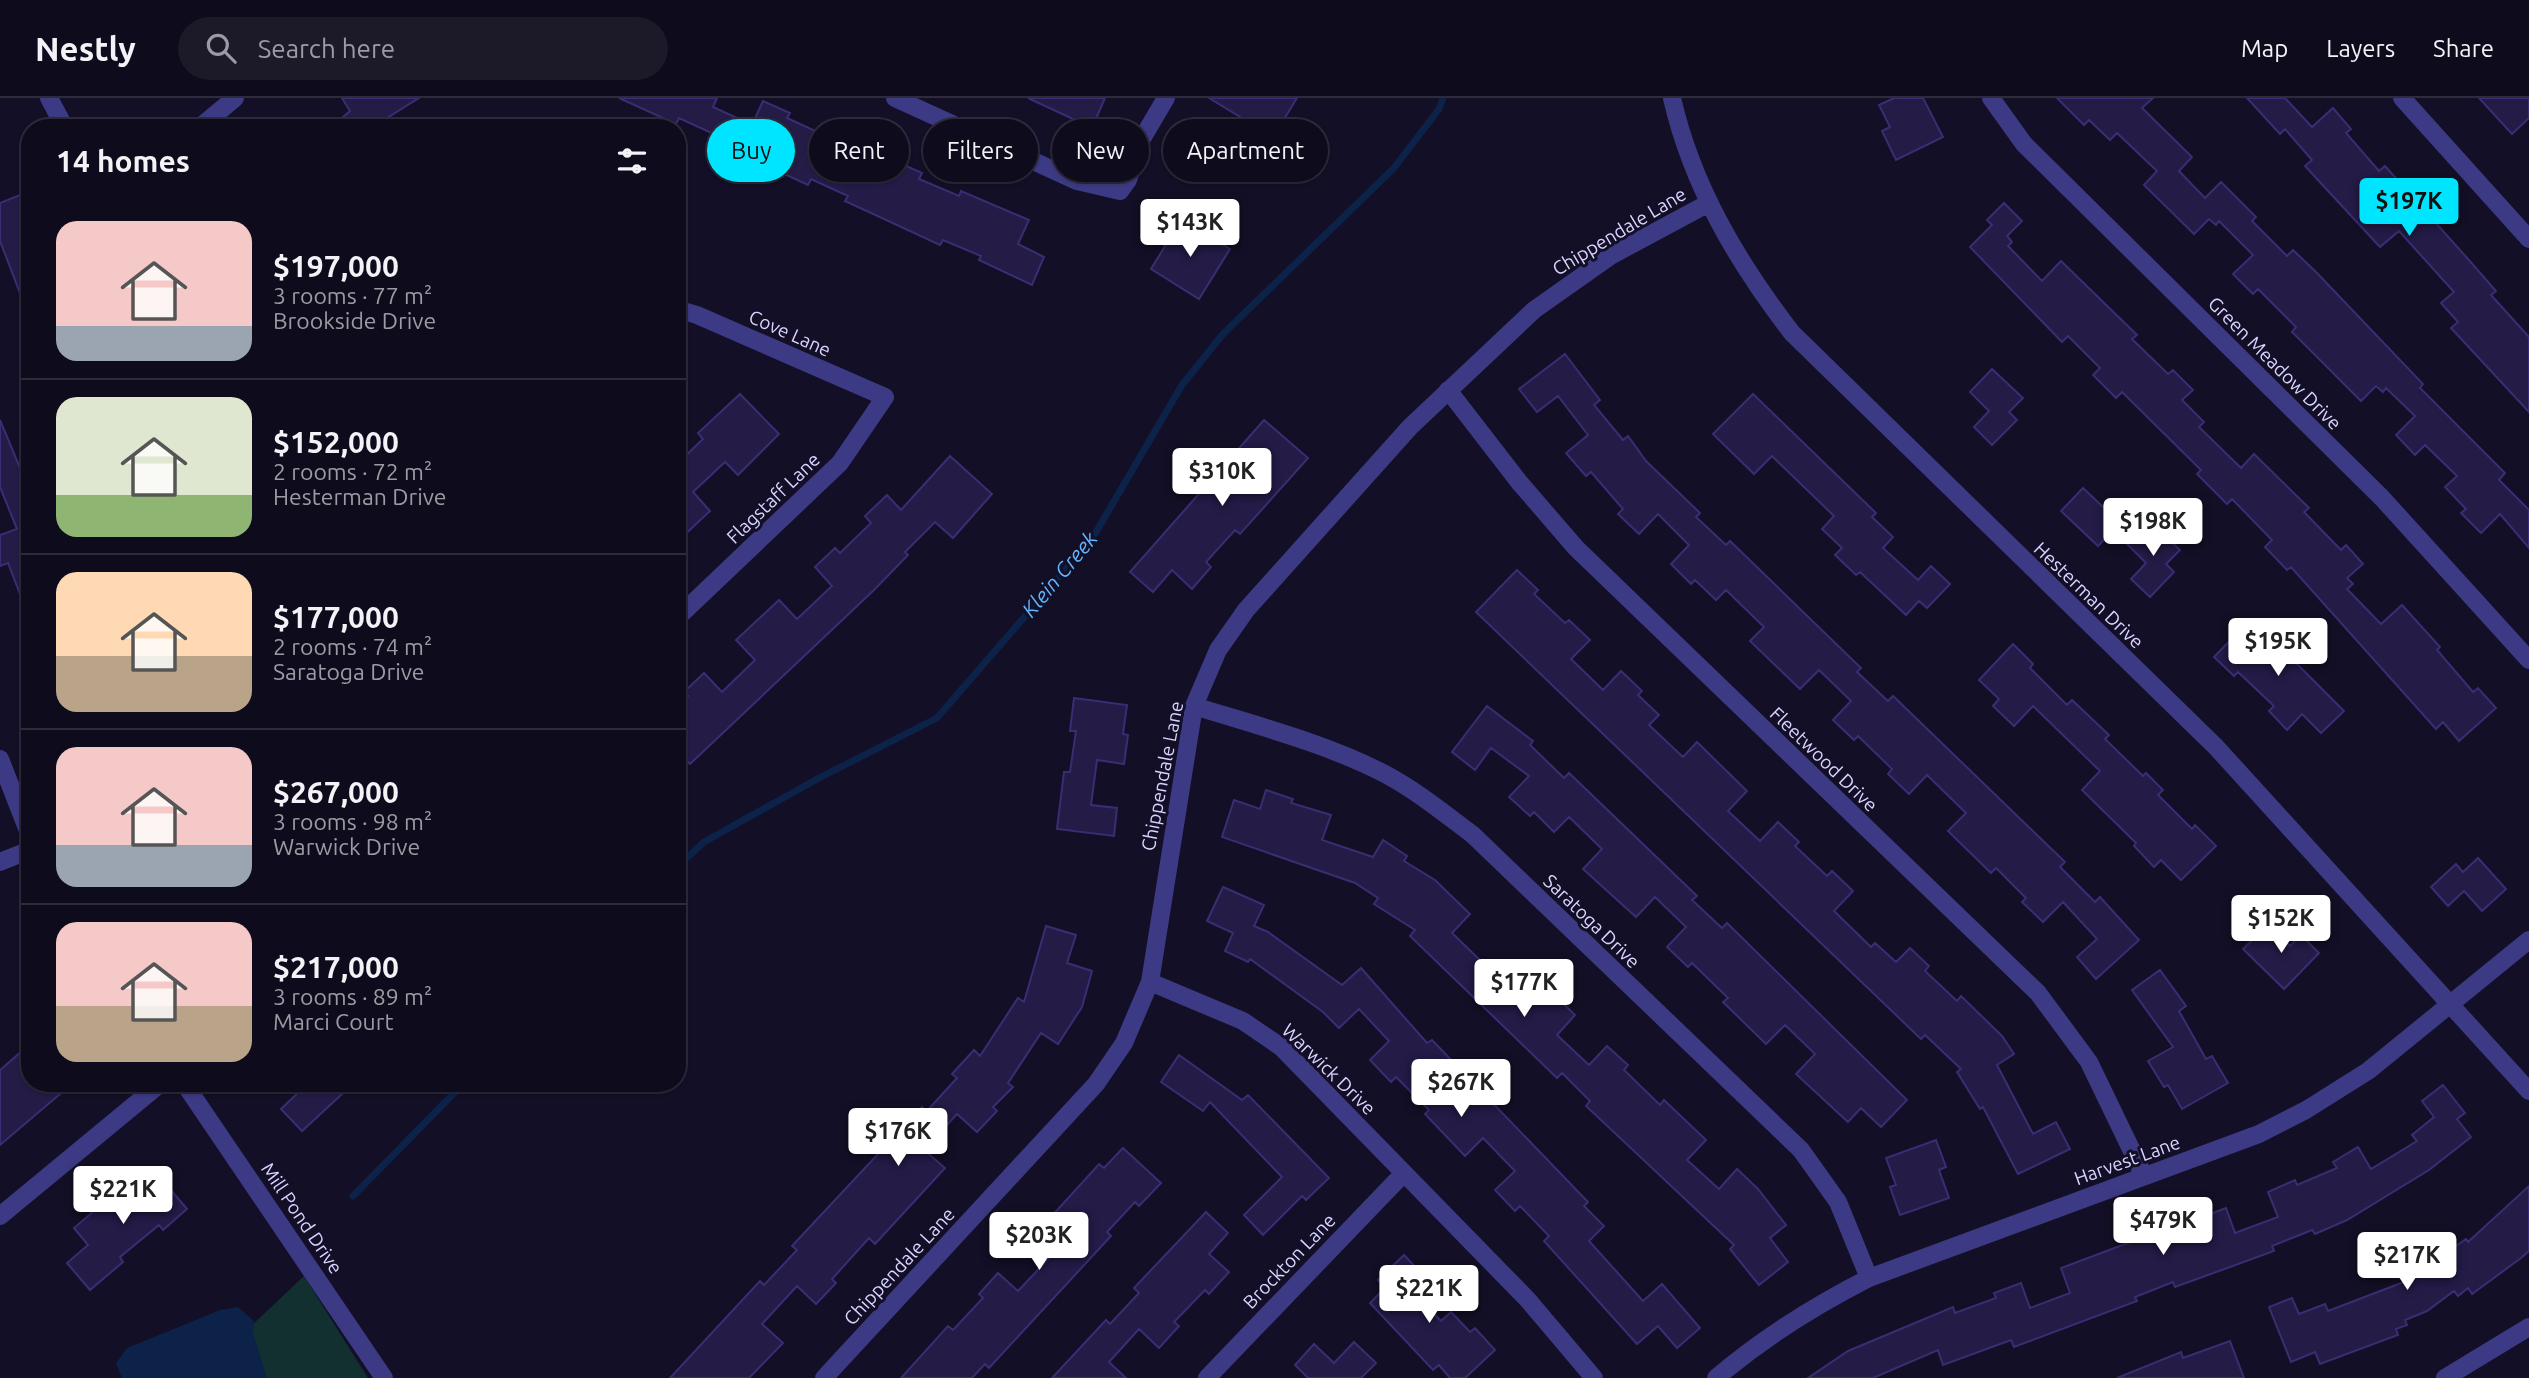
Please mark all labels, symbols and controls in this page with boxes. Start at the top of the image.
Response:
search box [178,17,668,80]
icon: search [202,29,240,67]
text: Nestly [35,30,136,67]
text: Search here [258,34,395,63]
text: Map [2241,35,2288,62]
text: Layers [2326,35,2395,62]
text: Share [2433,35,2494,62]
chip: Buy [707,119,795,182]
chip: Rent [809,119,909,182]
chip: Filters [923,119,1038,182]
chip: New [1052,119,1149,182]
chip: Apartment [1163,119,1328,182]
icon: filters [613,142,651,180]
text: 14 homes [56,144,190,178]
pin: $197K [2360,178,2458,238]
street label: Chippendale Lane [1548,182,1690,280]
text: $197K [2375,188,2443,213]
pin: $143K [1141,200,1239,259]
text: $143K [1156,209,1224,234]
icon: home [112,249,196,333]
text: $197,000 [273,249,399,283]
text: 3 rooms · 77 m² [273,283,432,308]
street label: Green Meadow Drive [2204,292,2346,434]
street label: Cove Lane [746,305,834,361]
text: Brookside Drive [273,308,436,333]
icon: home [112,425,196,509]
text: $152,000 [273,425,399,459]
street label: Flagstaff Lane [722,448,824,548]
pin: $310K [1173,448,1271,508]
text: $310K [1188,458,1256,483]
text: 2 rooms · 72 m² [273,459,432,484]
text: Hesterman Drive [273,484,447,509]
pin: $198K [2104,498,2202,558]
text: $198K [2119,508,2187,533]
water label: Klein Creek [1016,526,1102,622]
street label: Hesterman Drive [2030,537,2148,653]
icon: home [112,600,196,684]
text: $177,000 [273,600,399,634]
pin: $195K [2229,618,2327,678]
text: $195K [2244,628,2312,653]
text: 2 rooms · 74 m² [273,634,432,659]
text: Saratoga Drive [273,659,425,684]
street label: Chippendale Lane [1137,699,1187,853]
street label: Fleetwood Drive [1766,702,1882,816]
icon: home [112,775,196,859]
text: $267,000 [273,775,399,809]
text: 3 rooms · 98 m² [273,809,432,834]
text: Warwick Drive [273,834,420,859]
street label: Saratoga Drive [1539,870,1645,972]
pin: $152K [2232,896,2330,955]
text: $152K [2247,905,2315,930]
icon: home [112,950,196,1034]
text: $217,000 [273,950,399,984]
pin: $177K [1475,960,1573,1019]
text: $177K [1490,969,1558,994]
text: 3 rooms · 89 m² [273,984,432,1009]
text: Marci Court [273,1009,393,1034]
street label: Warwick Drive [1278,1019,1380,1119]
pin: $267K [1412,1060,1510,1119]
text: $267K [1427,1069,1495,1094]
pin: $176K [849,1108,947,1168]
text: $176K [864,1118,932,1143]
street label: Harvest Lane [2071,1131,2183,1189]
street label: Mill Pond Drive [257,1158,347,1278]
pin: $221K [74,1166,172,1226]
text: $221K [89,1176,157,1201]
pin: $479K [2114,1198,2212,1257]
street label: Chippendale Lane [839,1203,959,1329]
text: $479K [2129,1207,2197,1232]
street label: Brockton Lane [1238,1209,1340,1313]
pin: $203K [990,1212,1088,1272]
text: $203K [1005,1222,1073,1247]
pin: $217K [2358,1232,2456,1292]
text: $217K [2373,1242,2441,1267]
pin: $221K [1380,1266,1478,1325]
text: $221K [1395,1275,1463,1300]

